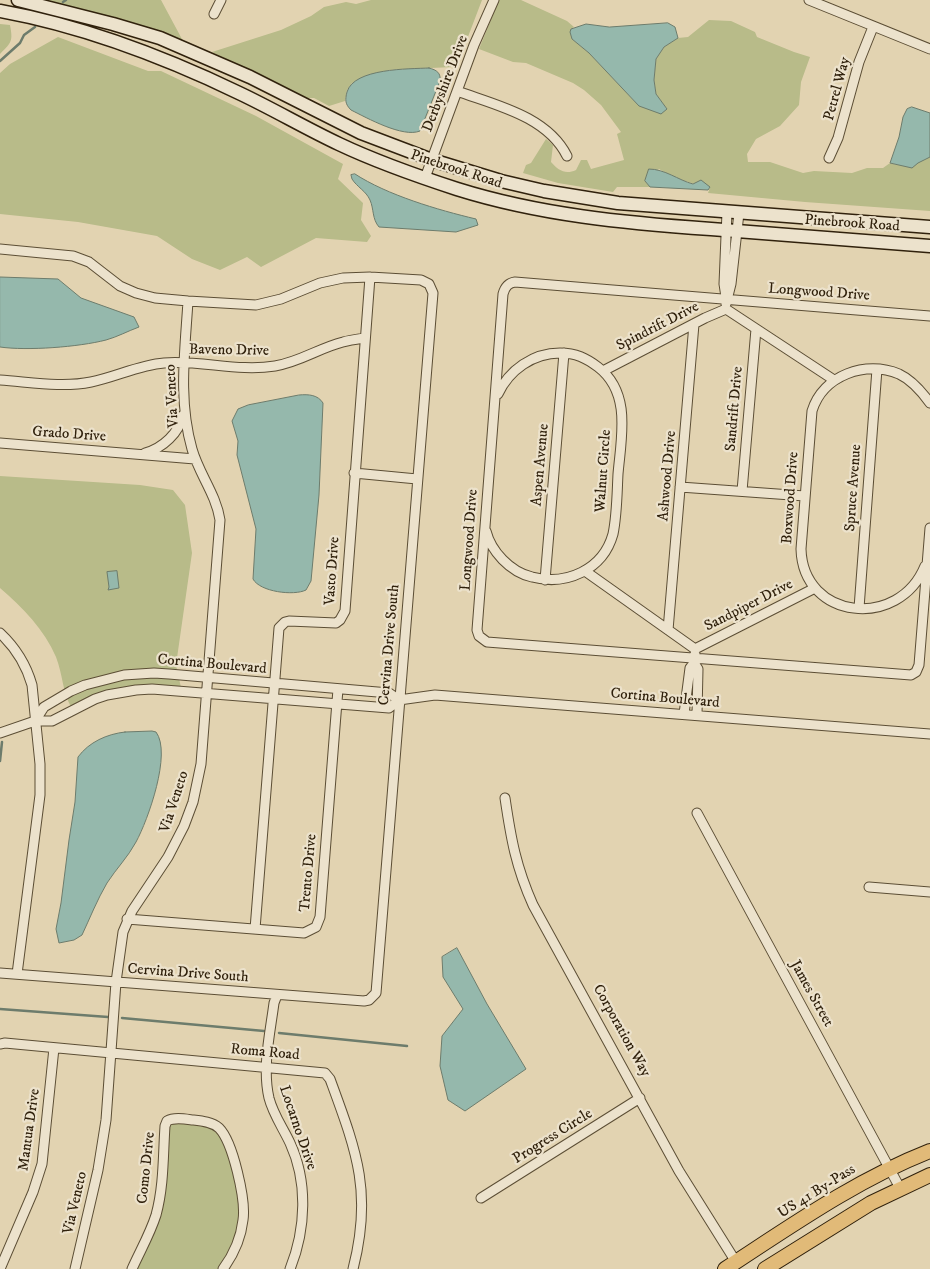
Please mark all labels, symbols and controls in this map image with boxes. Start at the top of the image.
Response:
street label: Derbyshire Drive [419,33,473,135]
street label: Petrel Way [821,55,855,123]
street label: Pinebrook Road [408,147,504,193]
street label: Pinebrook Road [804,212,900,236]
street label: Longwood Drive [768,280,870,306]
street label: Spindrift Drive [614,299,702,355]
street label: Baveno Drive [189,341,269,361]
street label: Via Veneto [162,364,184,428]
street label: Sandrift Drive [722,366,748,452]
street label: Grado Drive [32,423,106,447]
street label: Aspen Avenue [528,423,554,507]
street label: Walnut Circle [592,429,616,513]
street label: Ashwood Drive [655,430,681,522]
street label: Spruce Avenue [842,444,866,532]
street label: Boxwood Drive [779,451,803,545]
street label: Longwood Drive [457,489,483,591]
street label: Vasto Drive [322,536,344,606]
street label: Sandpiper Drive [702,576,796,636]
street label: Cervina Drive South [376,584,404,706]
street label: Cortina Boulevard [157,651,267,679]
street label: Cortina Boulevard [610,685,720,713]
street label: Via Veneto [157,769,193,835]
street label: Trento Drive [297,833,321,913]
street label: James Street [785,958,837,1030]
street label: Cervina Drive South [127,961,249,987]
street label: Corporation Way [588,982,654,1080]
street label: Roma Road [230,1041,300,1065]
street label: Locarno Drive [274,1083,320,1173]
street label: Mantua Drive [15,1088,45,1172]
street label: Progress Circle [510,1105,596,1169]
street label: Como Drive [134,1131,160,1205]
street label: US 41 By-Pass [775,1161,859,1223]
street label: Via Veneto [60,1170,92,1236]

